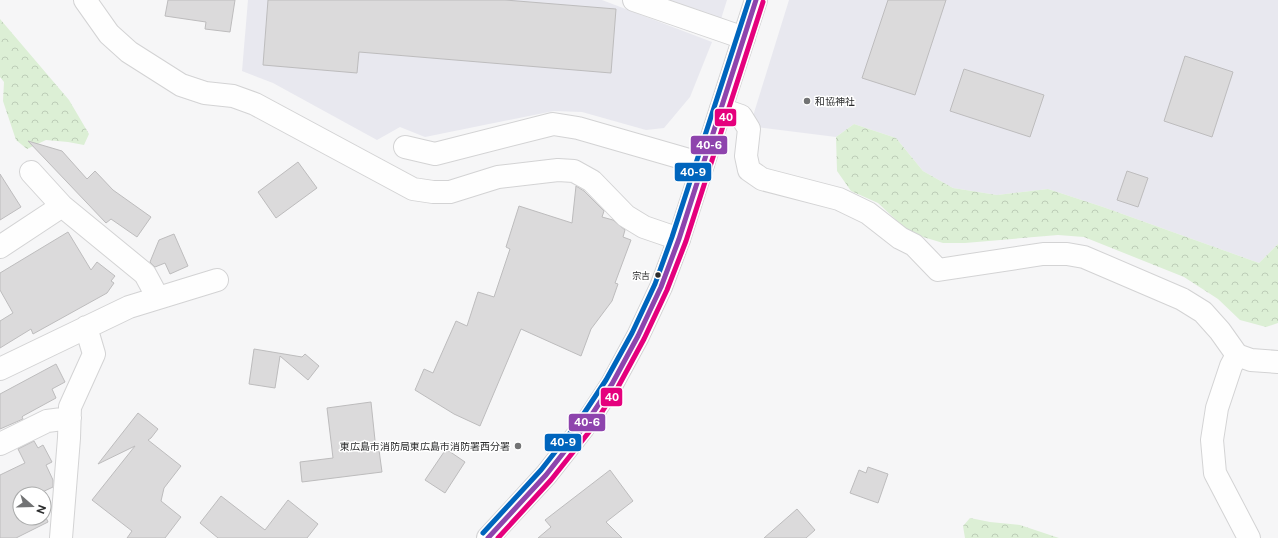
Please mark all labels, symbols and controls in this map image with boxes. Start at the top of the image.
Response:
place label: 和協神社 [815,95,855,107]
marker: 和協神社 [802,96,812,106]
line badge: 40 [714,108,737,127]
text: 40 [719,111,733,123]
line badge: 40-6 [690,135,728,155]
text: 40-6 [696,139,722,151]
line badge: 40-9 [674,162,712,182]
text: 40-9 [680,166,706,178]
place label: 宗吉 [632,270,650,281]
marker: 宗吉 [653,270,663,280]
line badge: 40 [600,387,623,407]
text: 40 [605,391,619,403]
line badge: 40-6 [568,413,606,432]
text: 40-6 [574,416,600,428]
line badge: 40-9 [544,433,582,452]
text: 40-9 [550,436,576,448]
place label: 東広島市消防局東広島市消防署西分署 [340,440,510,452]
marker: 東広島市消防局東広島市消防署西分署 [513,441,523,451]
north arrow [12,486,52,526]
text: N [34,503,49,516]

